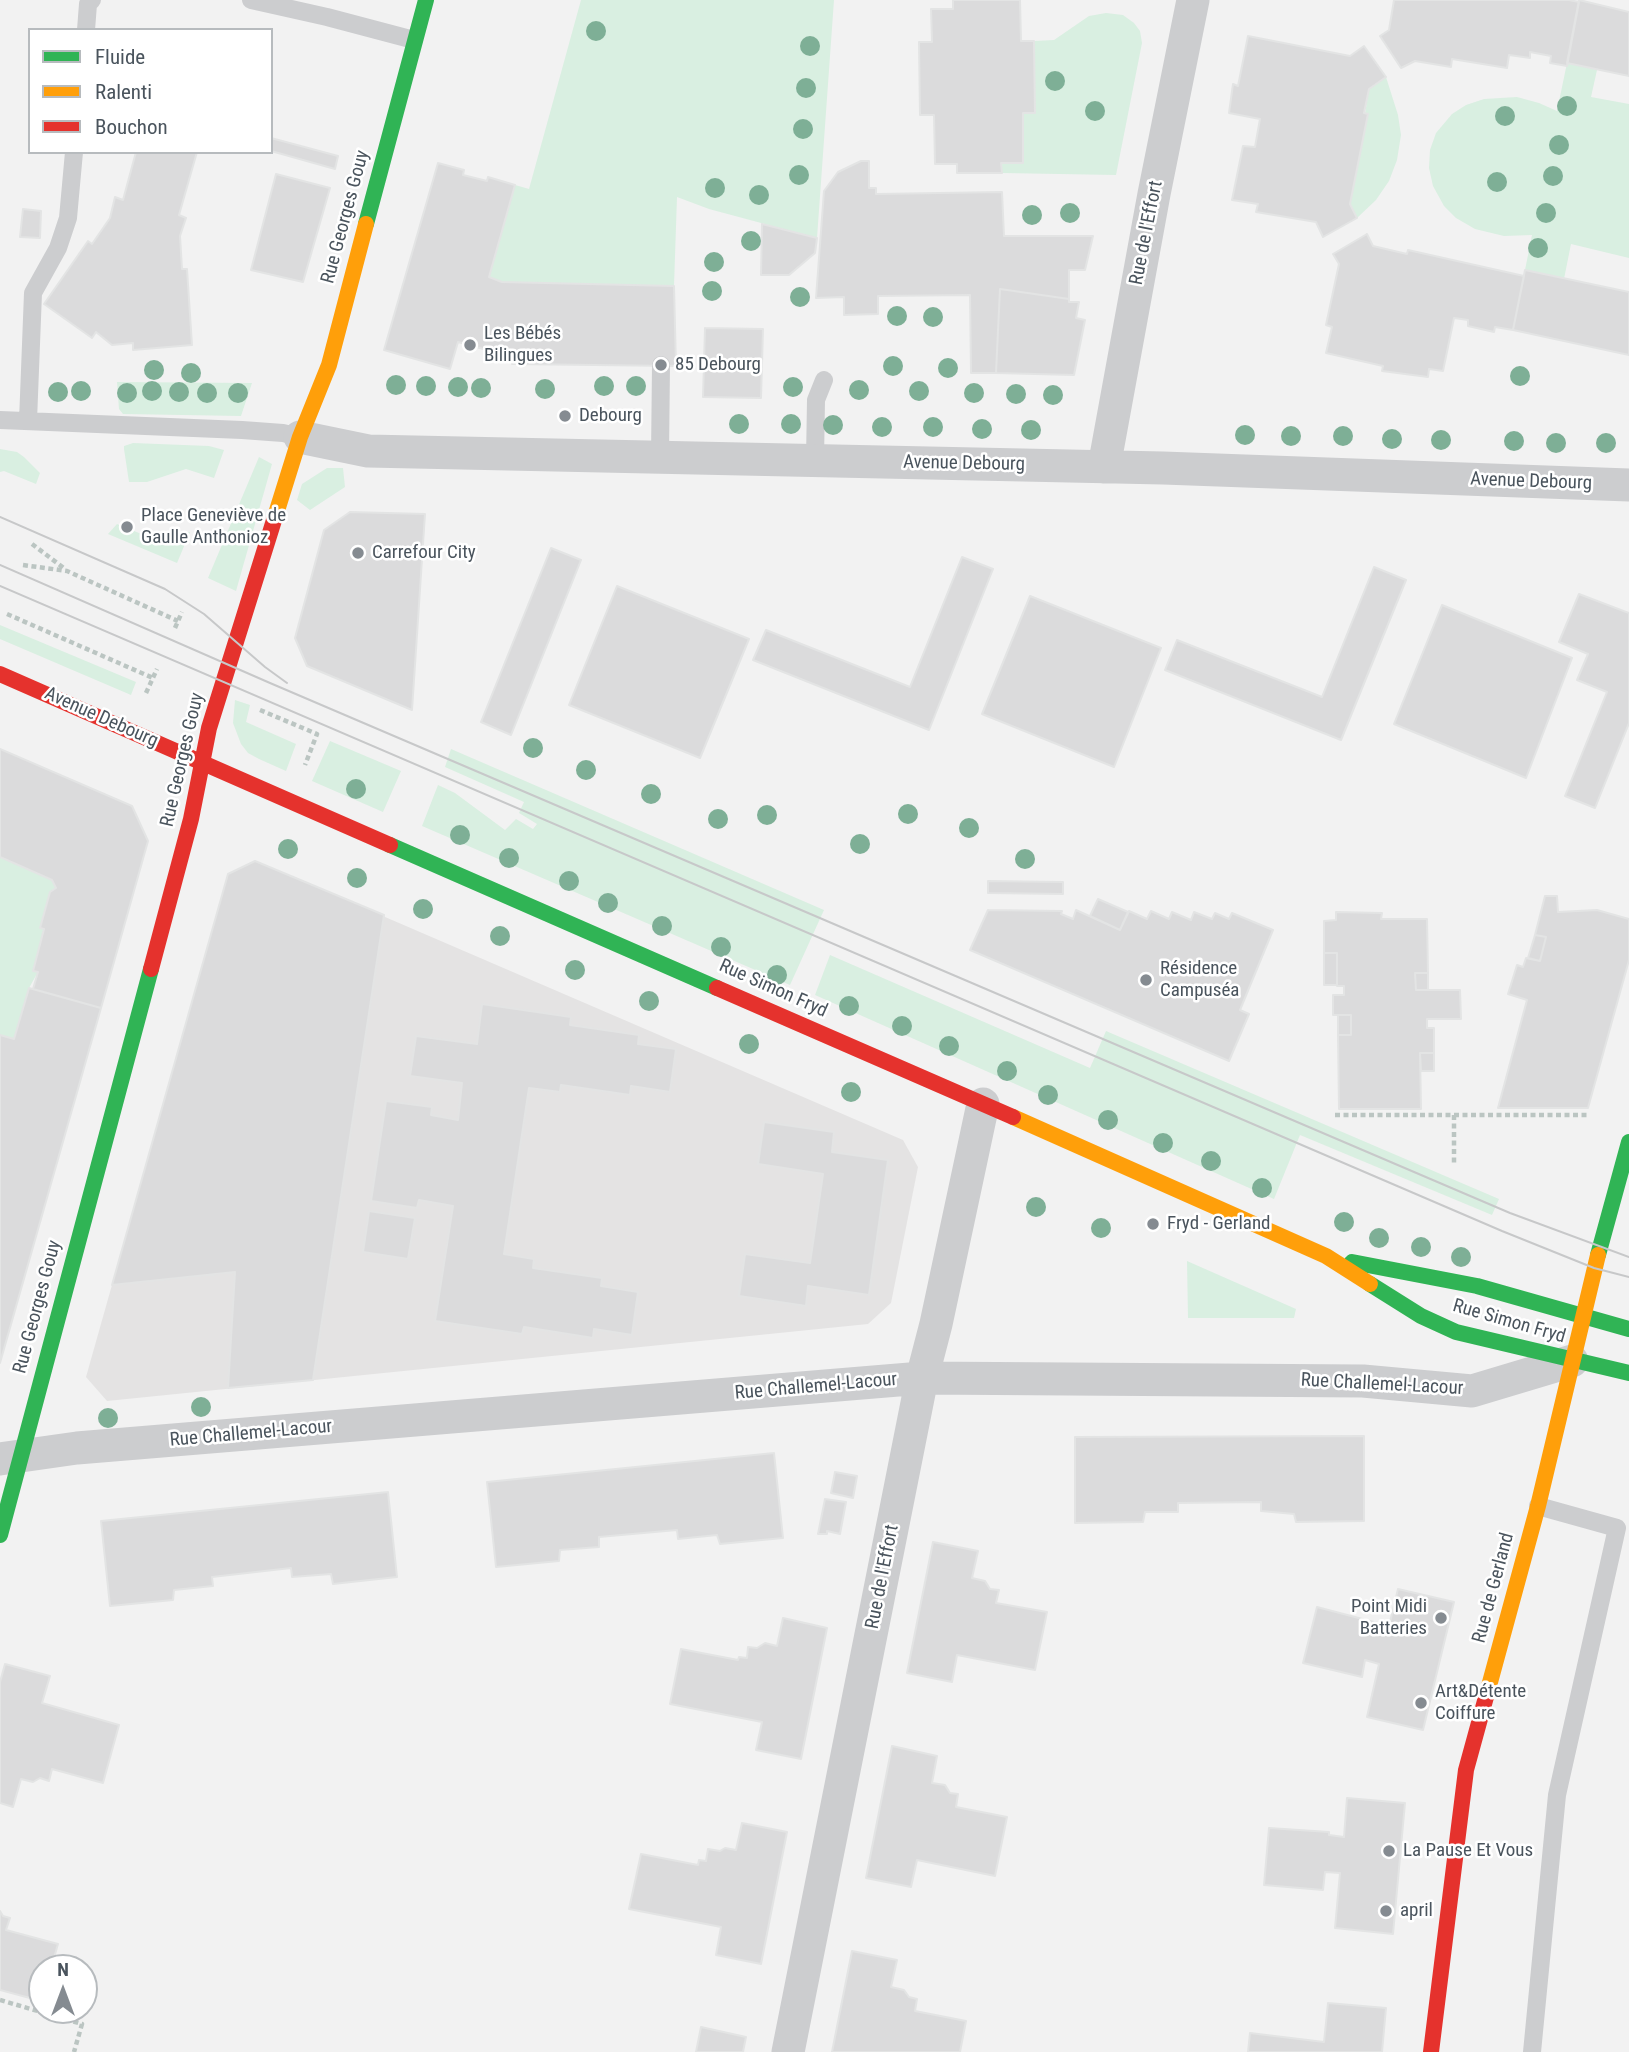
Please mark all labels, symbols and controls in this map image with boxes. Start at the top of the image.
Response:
legend [28,28,273,154]
text: Fluide [95,45,145,69]
text: Ralenti [95,80,152,104]
text: Bouchon [95,115,168,139]
street label: Rue Georges Gouy [317,148,375,286]
street label: Rue de l'Effort [1126,179,1168,287]
place label: Les Bébés Bilingues [484,323,561,367]
marker: Les Bébés Bilingues [462,337,478,353]
place label: 85 Debourg [675,354,761,376]
marker: 85 Debourg [653,357,669,373]
place label: Debourg [579,405,642,427]
marker: Debourg [557,408,573,424]
street label: Avenue Debourg [903,452,1025,476]
street label: Avenue Debourg [1470,468,1592,496]
place label: Place Geneviève de Gaulle Anthonioz [141,505,286,549]
marker: Place Geneviève de Gaulle Anthonioz [119,519,135,535]
place label: Carrefour City [372,542,476,564]
marker: Carrefour City [350,545,366,561]
street label: Avenue Debourg [41,683,161,753]
street label: Rue Georges Gouy [156,691,210,829]
street label: Rue Simon Fryd [715,955,831,1023]
place label: Résidence Campuséa [1160,958,1239,1002]
marker: Résidence Campuséa [1138,972,1154,988]
place label: Fryd - Gerland [1167,1213,1271,1235]
marker: Fryd - Gerland [1145,1216,1161,1232]
street label: Rue Georges Gouy [9,1238,67,1376]
street label: Rue Simon Fryd [1450,1295,1568,1349]
street label: Rue Challemel-Lacour [734,1369,898,1405]
street label: Rue Challemel-Lacour [1300,1369,1464,1401]
street label: Rue Challemel-Lacour [169,1416,333,1452]
street label: Rue de l'Effort [862,1523,904,1631]
street label: Rue de Gerland [1468,1530,1520,1646]
place label: Point Midi Batteries [1351,1596,1427,1640]
marker: Point Midi Batteries [1433,1610,1449,1626]
place label: Art&Détente Coiffure [1435,1681,1526,1725]
marker: Art&Détente Coiffure [1413,1695,1429,1711]
place label: La Pause Et Vous [1403,1840,1533,1862]
marker: La Pause Et Vous [1381,1843,1397,1859]
place label: april [1400,1900,1433,1922]
marker: april [1378,1903,1394,1919]
north arrow [28,1954,98,2024]
text: N [57,1958,69,1981]

